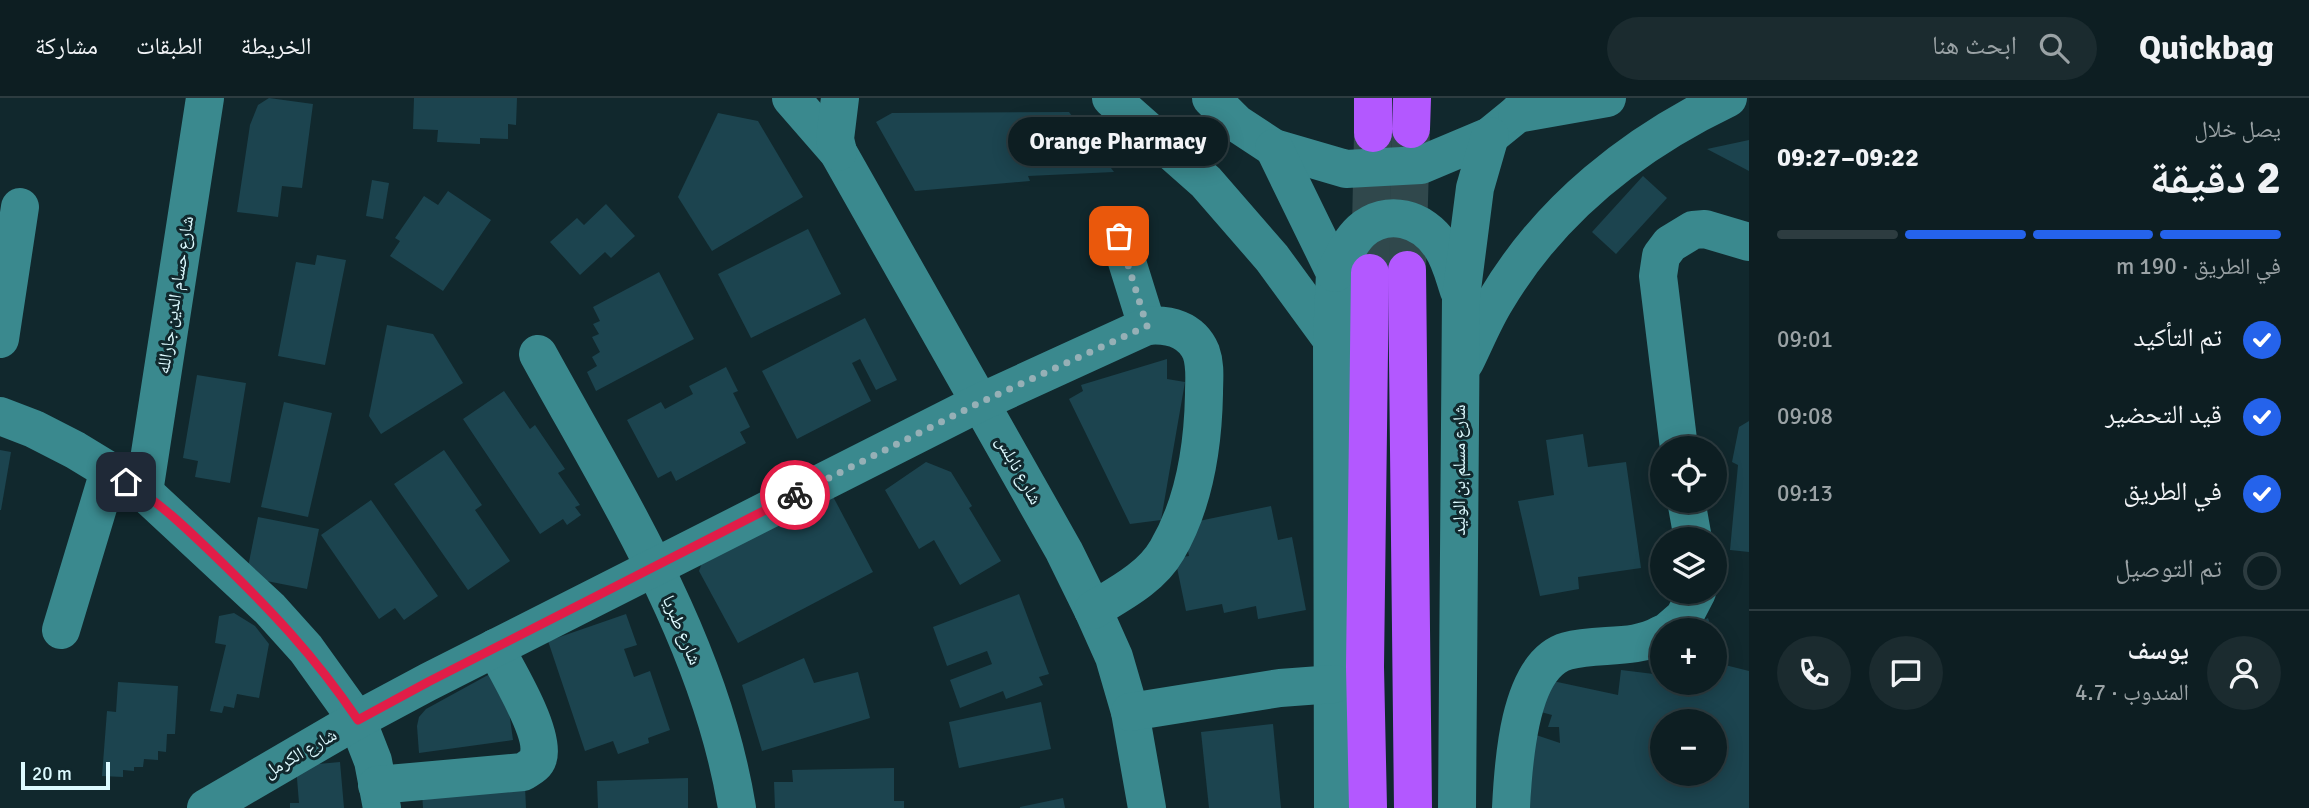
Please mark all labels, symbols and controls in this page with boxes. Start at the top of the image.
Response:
search box [1607,17,2097,80]
text: Quickbag [2139,28,2274,69]
icon: search [2035,29,2073,67]
text: ابحث هنا [1932,30,2017,62]
text: مشاركة [35,31,98,61]
text: الطبقات [136,31,203,61]
text: الخريطة [241,31,311,61]
text: يصل خلال [2194,115,2281,144]
callout: Orange Pharmacy [1009,117,1229,166]
text: Orange Pharmacy [1029,127,1207,156]
text: 09:22–09:27 [1777,142,1919,174]
text: 2 دقيقة [2149,150,2281,206]
pin [1089,206,1149,266]
street label: شارع حسام الدين جارالله [152,214,199,376]
icon: bag [1100,217,1138,255]
text: في الطريق · 190 m [2116,252,2281,281]
icon: check [2243,321,2281,359]
text: تم التأكيد [2134,322,2222,354]
text: 09:01 [1777,325,1833,354]
icon: check [2243,398,2281,436]
text: قيد التحضير [2105,399,2222,431]
text: 09:08 [1777,402,1833,431]
street label: شارع مسلم بن الوليد [1448,405,1471,536]
street label: شارع نابلس [991,432,1047,508]
map controls [1650,436,1727,786]
button: locate [1650,436,1727,513]
pin [96,452,156,512]
courier [760,460,830,530]
icon: home [107,463,145,501]
icon: check [2243,475,2281,513]
icon: bike [776,476,814,514]
text: في الطريق [2123,476,2222,508]
text: 09:13 [1777,479,1833,508]
button: layers [1650,527,1727,604]
text: تم التوصيل [2115,553,2222,585]
street label: شارع طبريا [658,592,706,668]
button: + [1650,618,1727,695]
text: يوسف [2128,635,2189,667]
button: phone [1777,636,1851,710]
button: chat [1869,636,1943,710]
button: person [2207,636,2281,710]
text: المندوب · 4.7 [2075,678,2189,707]
button: − [1650,709,1727,786]
street label: شارع الكرمل [260,723,340,783]
scale bar [21,759,110,791]
text: 20 m [32,762,72,786]

